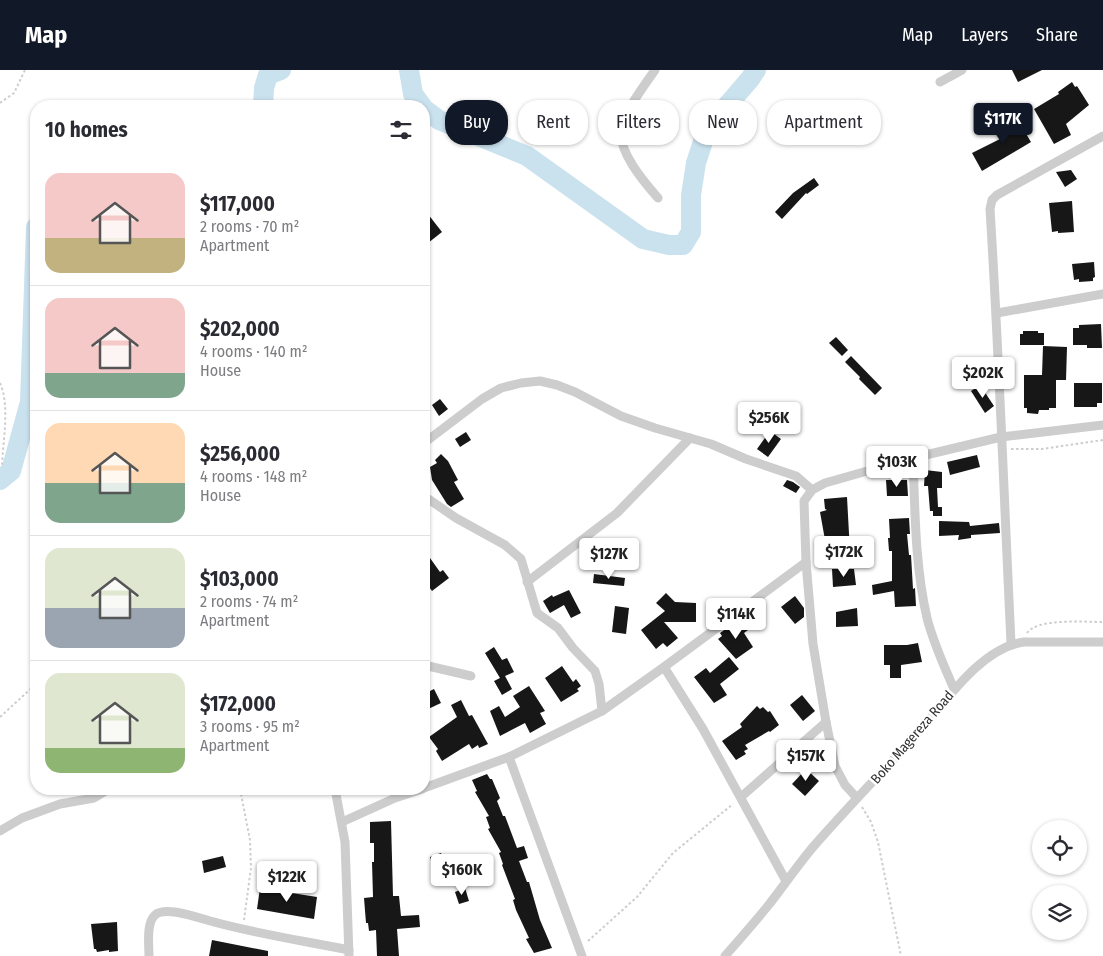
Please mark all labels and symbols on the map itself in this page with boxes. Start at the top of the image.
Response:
pin: $117K [968,102,1038,145]
pin: $202K [948,356,1018,399]
pin: $256K [734,402,804,444]
pin: $103K [862,446,932,488]
pin: $172K [809,536,879,578]
pin: $127K [574,538,644,580]
pin: $114K [701,598,771,640]
street label: Boko Magereza Road [867,687,957,787]
pin: $157K [771,740,841,782]
pin: $160K [427,854,497,896]
pin: $122K [252,860,322,903]

